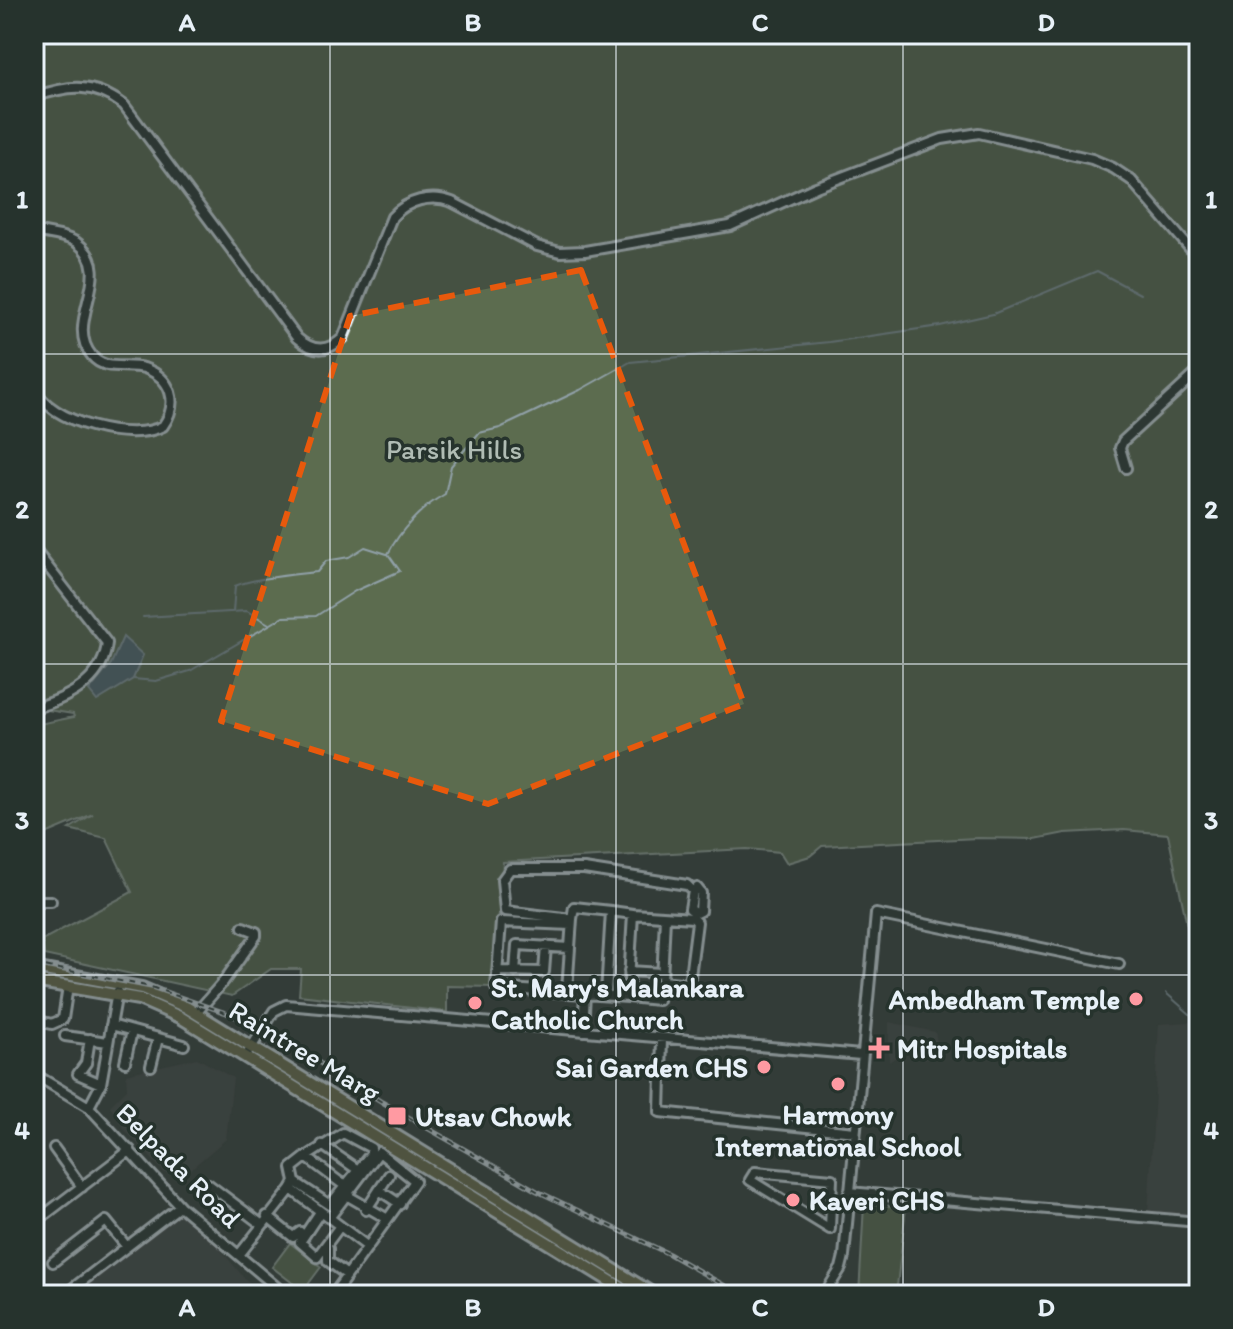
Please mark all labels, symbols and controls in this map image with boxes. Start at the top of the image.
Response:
text: A [178,6,196,38]
text: B [465,6,482,38]
text: C [752,6,769,38]
text: D [1037,6,1055,38]
text: 1 [16,183,28,215]
text: 1 [1205,183,1217,215]
park label: Parsik Hills [386,432,522,466]
text: 2 [15,493,29,525]
text: 2 [1204,493,1218,525]
text: 3 [15,804,29,836]
text: 3 [1204,804,1218,836]
place label: St. Mary's Malankara Catholic Church [491,970,744,1036]
place label: Ambedham Temple [888,982,1120,1016]
marker: Ambedham Temple [1127,990,1145,1008]
street label: Raintree Marg [223,993,387,1110]
marker: St. Mary's Malankara Catholic Church [466,994,484,1012]
place label: Mitr Hospitals [897,1031,1067,1065]
marker: Mitr Hospitals [868,1037,890,1059]
place label: Sai Garden CHS [556,1050,748,1084]
marker: Sai Garden CHS [755,1058,773,1076]
marker: Harmony International School [829,1075,847,1093]
street label: Belpada Road [109,1095,249,1235]
place label: Harmony International School [715,1097,961,1163]
place label: Utsav Chowk [415,1099,572,1133]
marker: Utsav Chowk [386,1105,408,1127]
text: 4 [14,1114,30,1146]
text: 4 [1203,1114,1219,1146]
place label: Kaveri CHS [809,1183,945,1217]
marker: Kaveri CHS [784,1191,802,1209]
text: A [178,1291,196,1323]
text: B [465,1291,482,1323]
text: C [752,1291,769,1323]
text: D [1037,1291,1055,1323]

